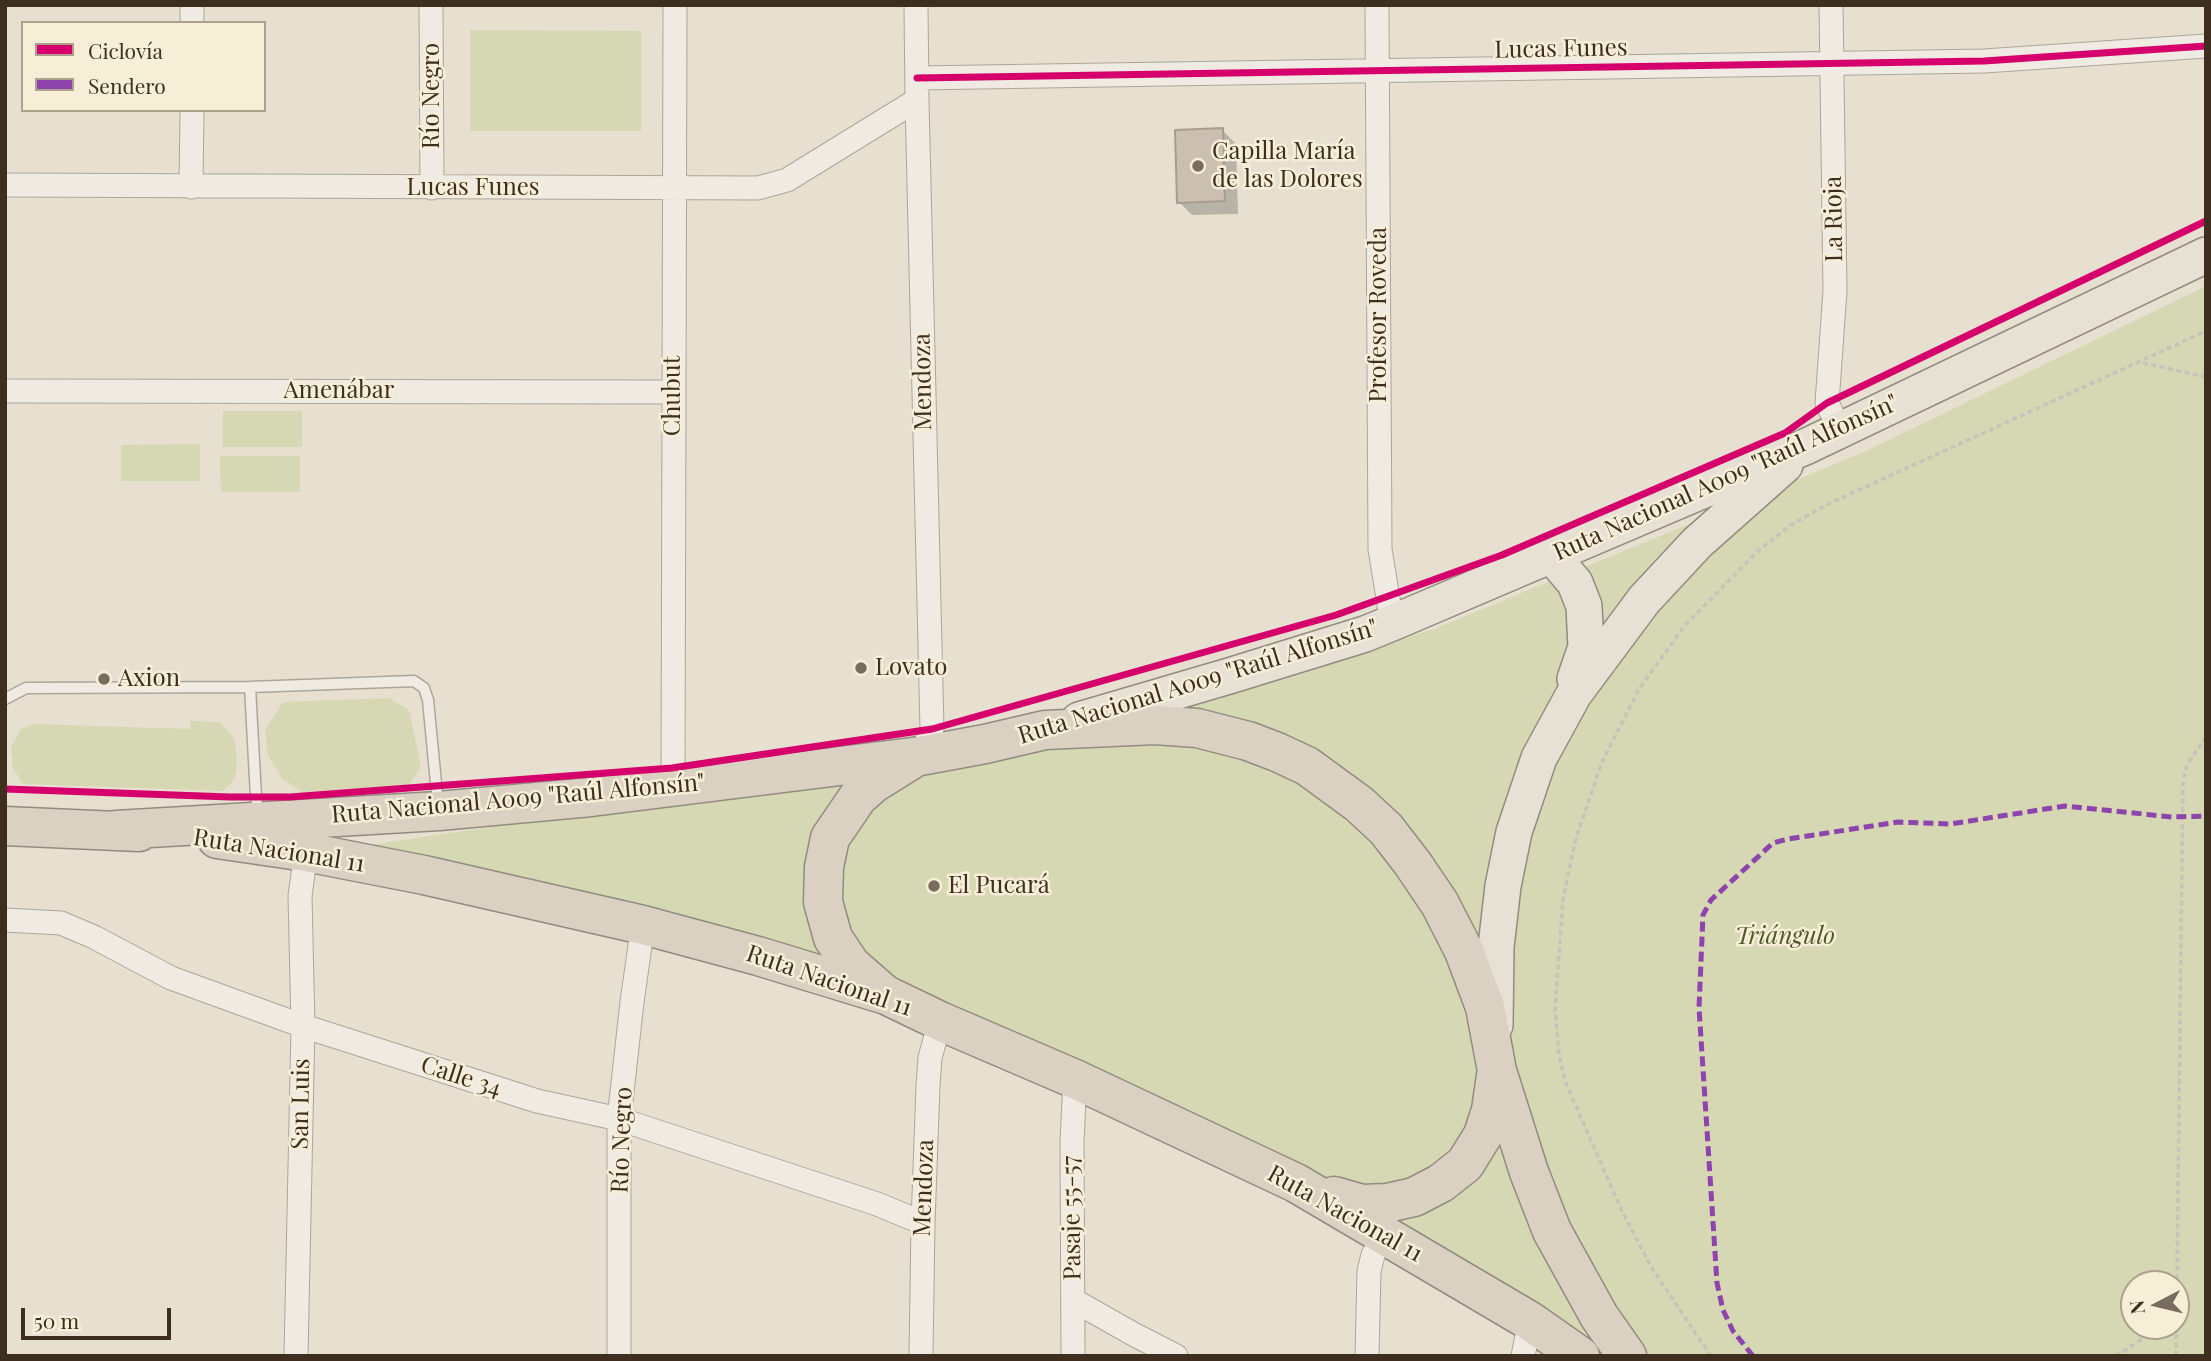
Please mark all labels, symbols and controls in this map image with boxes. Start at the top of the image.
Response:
legend [21,21,266,112]
street label: Lucas Funes [1494,33,1628,65]
text: Ciclovía [88,36,163,64]
street label: Río Negro [418,43,446,149]
text: Sendero [88,71,166,99]
place label: Capilla María de las Dolores [1212,138,1363,194]
marker: Capilla María de las Dolores [1190,158,1206,174]
street label: Lucas Funes [406,174,540,202]
street label: La Rioja [1819,176,1849,262]
street label: Profesor Roveda [1365,227,1393,403]
street label: Mendoza [908,333,938,431]
street label: Chubut [659,356,687,436]
street label: Amenábar [284,377,394,405]
street label: Ruta Nacional A009 "Raúl Alfonsín" [1549,389,1903,567]
street label: Ruta Nacional A009 "Raúl Alfonsín" [1015,613,1381,751]
place label: Lovato [875,654,947,682]
marker: Lovato [853,660,869,676]
place label: Axion [118,665,180,693]
marker: Axion [96,671,112,687]
street label: Ruta Nacional A009 "Raúl Alfonsín" [330,768,706,830]
street label: Ruta Nacional 11 [191,823,367,879]
place label: El Pucará [948,872,1050,900]
marker: El Pucará [926,878,942,894]
park label: Triángulo [1735,923,1835,951]
street label: Ruta Nacional 11 [743,939,915,1023]
street label: Calle 34 [417,1051,505,1103]
street label: San Luis [286,1058,316,1150]
street label: Río Negro [606,1086,638,1194]
street label: Mendoza [908,1139,940,1237]
street label: Pasaje 55-57 [1057,1155,1087,1281]
street label: Ruta Nacional 11 [1262,1159,1428,1269]
north arrow [2120,1270,2190,1340]
scale bar [24,1294,175,1338]
text: N [2122,1299,2150,1316]
text: 50 m [34,1306,79,1334]

